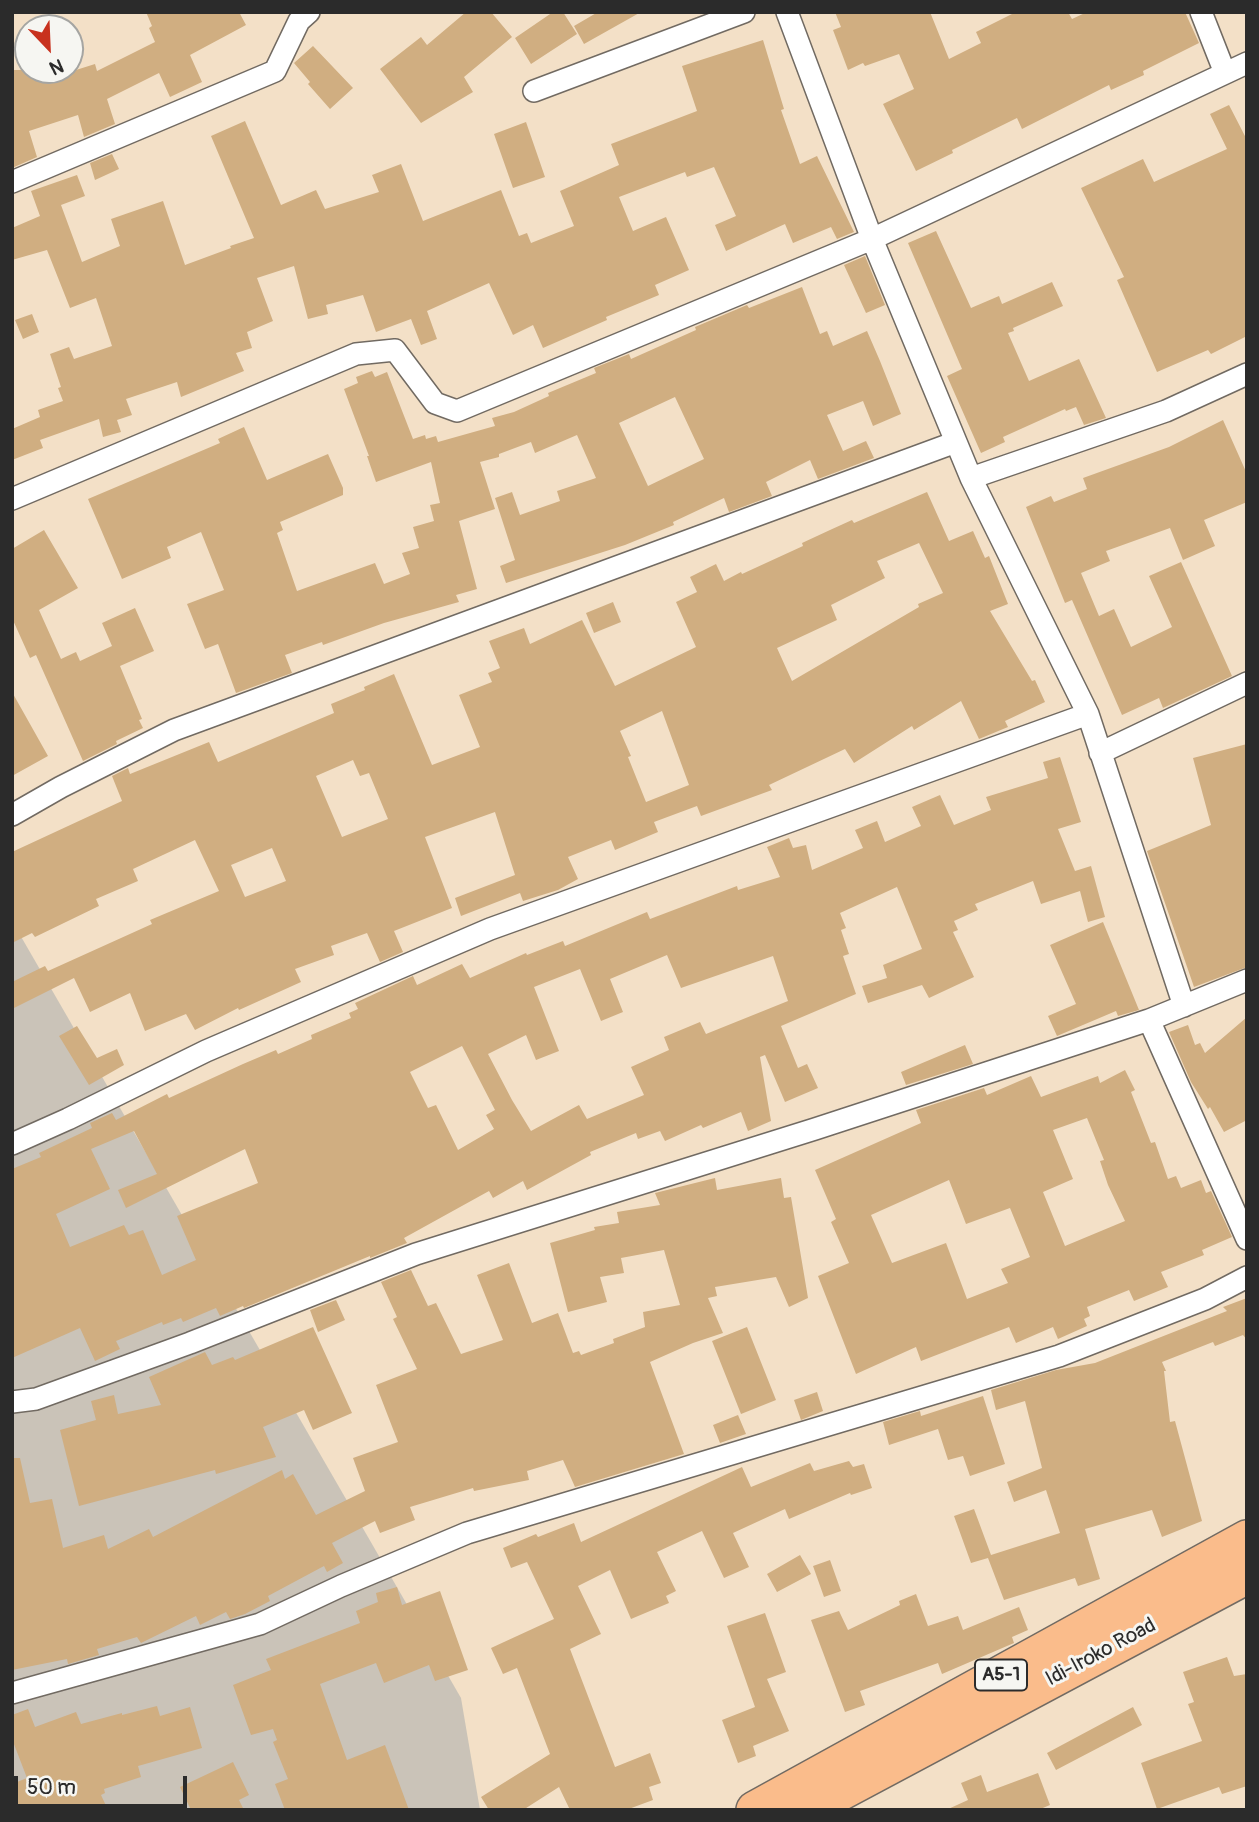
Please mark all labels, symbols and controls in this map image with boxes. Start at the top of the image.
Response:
north arrow [14,14,84,84]
text: N [46,53,67,80]
street label: Idi-Iroko Road [1042,1613,1160,1693]
road number: A5-1 [975,1660,1027,1690]
scale bar [18,1762,191,1806]
text: 50 m [27,1774,76,1801]

